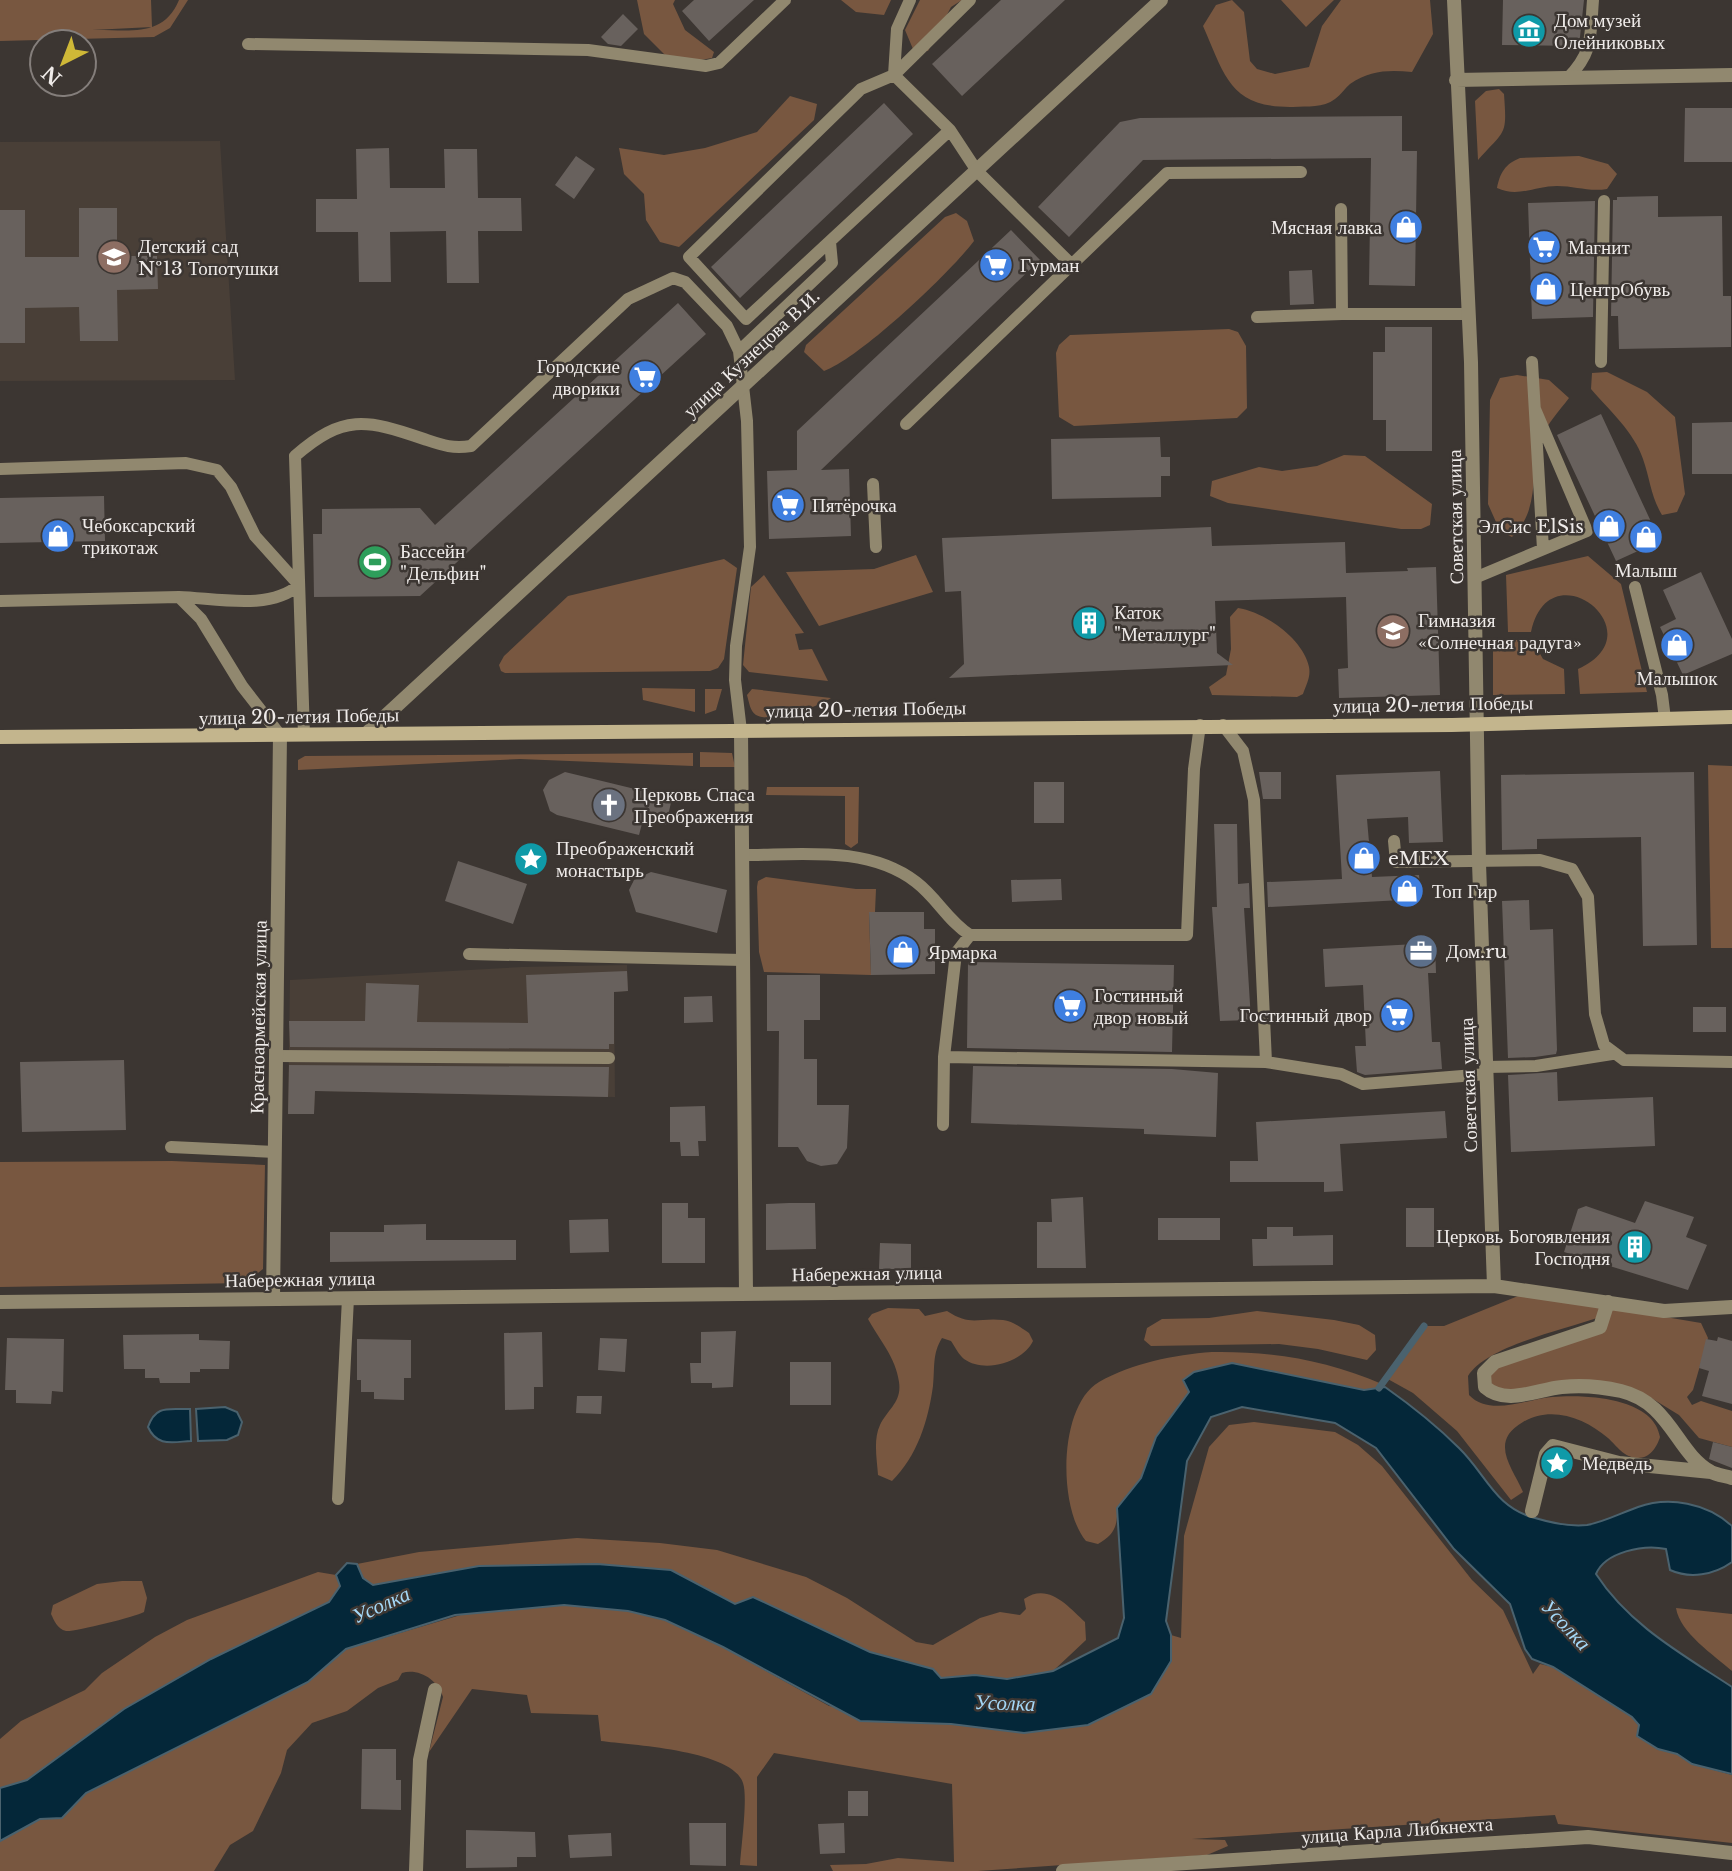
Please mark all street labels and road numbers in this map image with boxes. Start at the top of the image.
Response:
street label: улица Кузнецова В.И. [678,284,824,422]
street label: Советская улица [1443,449,1468,585]
street label: улица 20-летия Победы [1333,691,1534,718]
street label: улица 20-летия Победы [766,696,967,723]
street label: улица 20-летия Победы [199,703,400,730]
street label: Красноармейская улица [245,919,272,1114]
street label: Советская улица [1455,1017,1482,1153]
street label: Набережная улица [791,1261,943,1286]
street label: Набережная улица [224,1267,376,1292]
street label: улица Карла Либкнехта [1300,1812,1494,1849]

